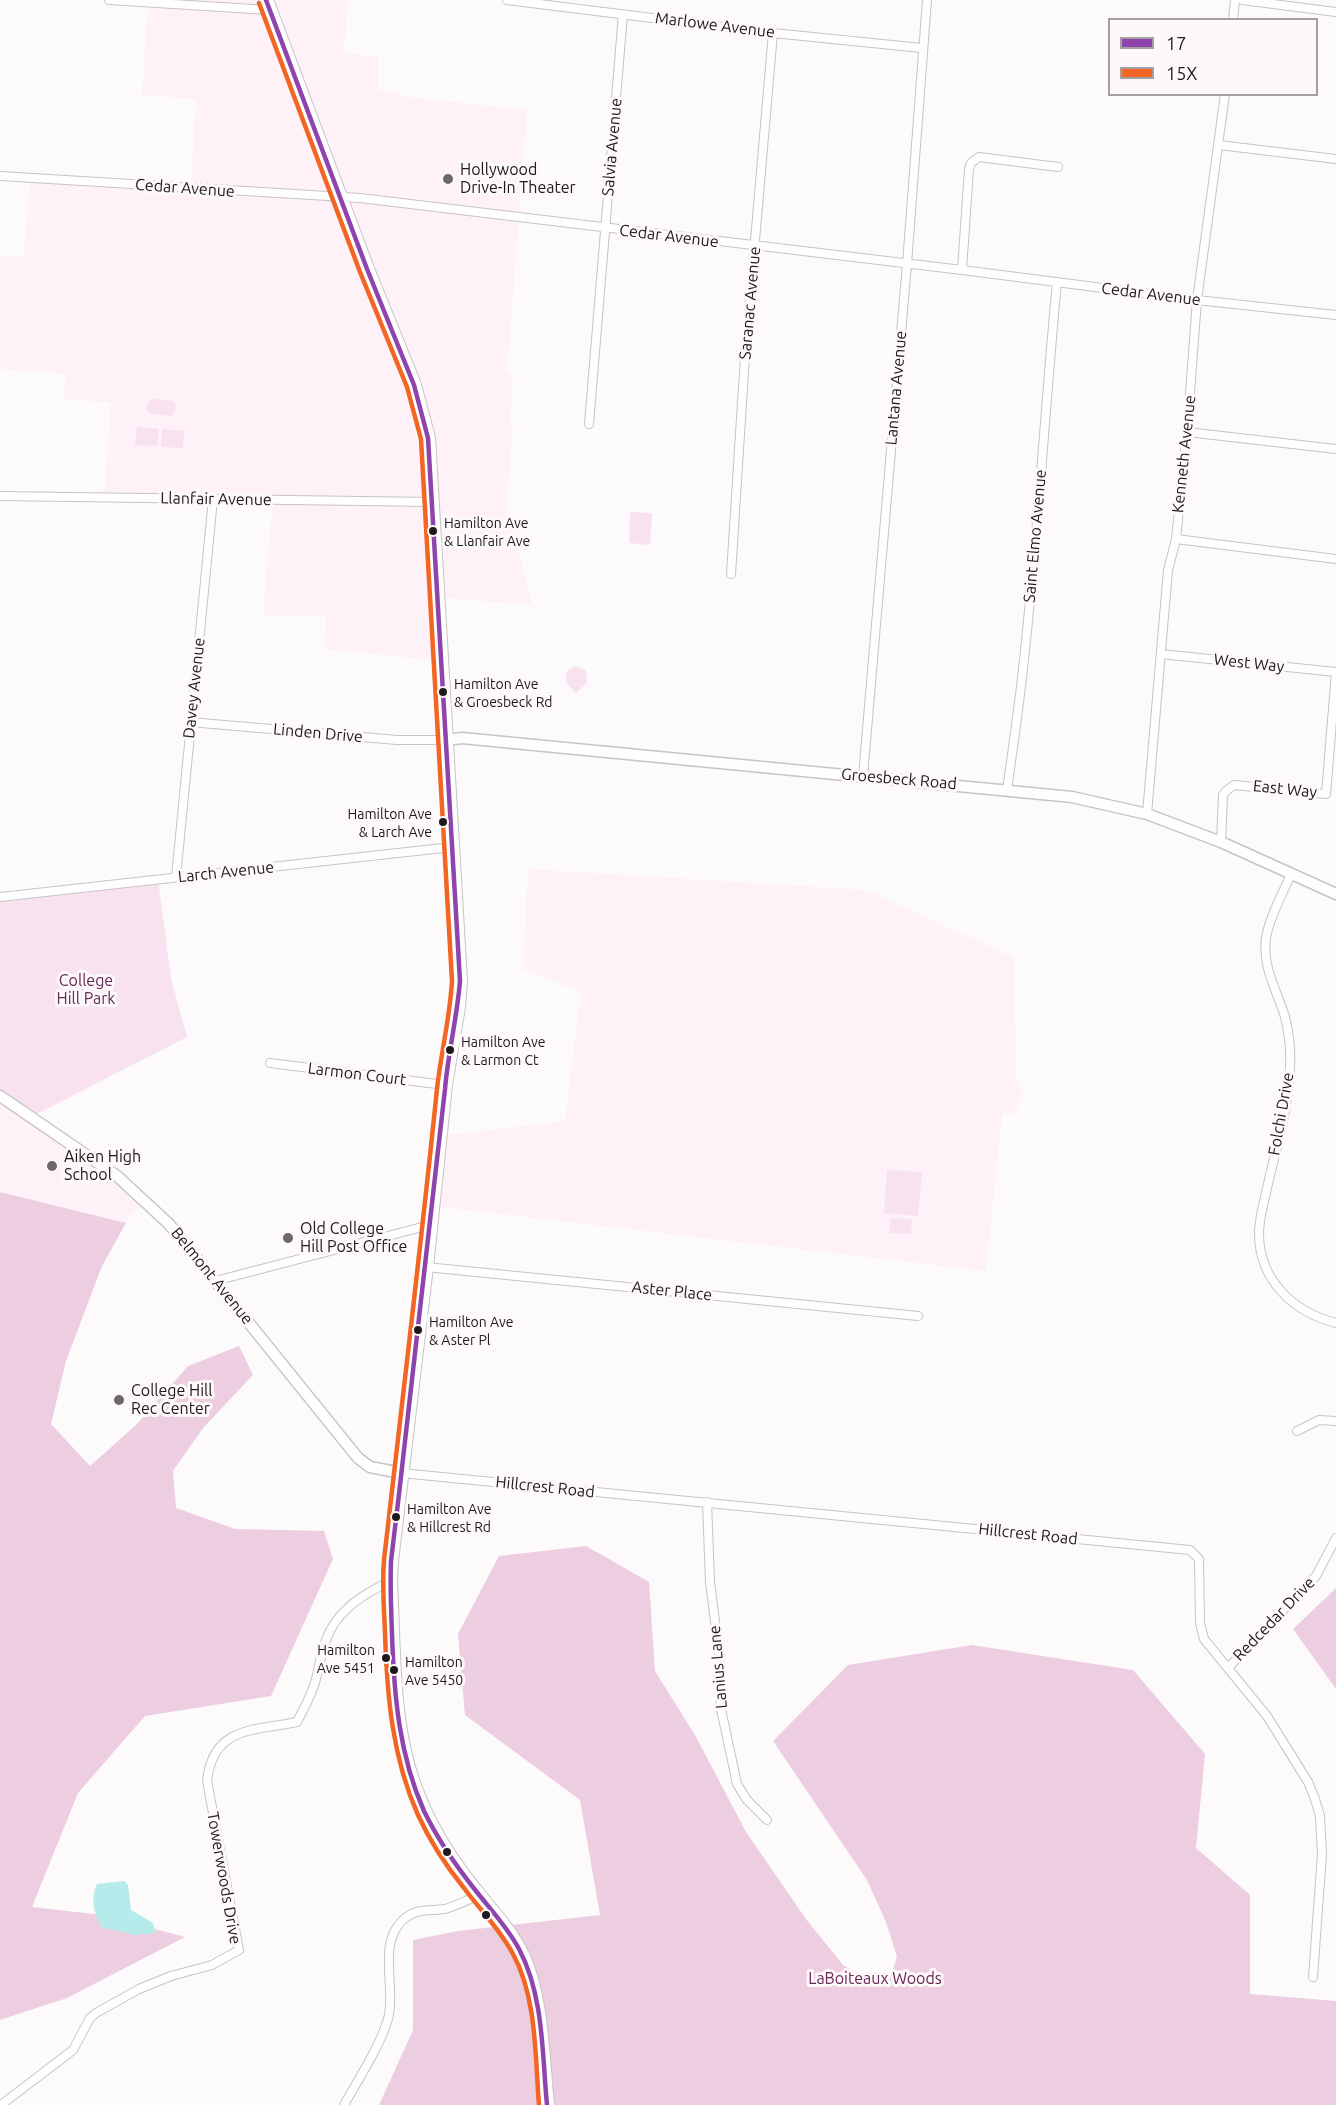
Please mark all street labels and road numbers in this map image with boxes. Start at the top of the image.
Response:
street label: Marlowe Avenue [654,8,776,42]
street label: Salvia Avenue [598,97,626,197]
street label: Cedar Avenue [135,175,235,201]
street label: Cedar Avenue [618,220,720,252]
street label: Saranac Avenue [736,246,764,360]
street label: Cedar Avenue [1100,278,1202,310]
street label: Lantana Avenue [881,330,911,446]
street label: Kenneth Avenue [1168,394,1200,514]
street label: Saint Elmo Avenue [1020,469,1050,603]
street label: Llanfair Avenue [160,488,272,510]
street label: Davey Avenue [179,637,209,739]
street label: West Way [1213,650,1285,676]
street label: Linden Drive [272,720,364,746]
street label: Groesbeck Road [840,764,958,794]
street label: East Way [1252,776,1318,802]
street label: Larch Avenue [177,857,275,887]
street label: Larmon Court [307,1058,407,1090]
street label: Folchi Drive [1264,1071,1298,1157]
street label: Belmont Avenue [167,1224,257,1328]
street label: Aster Place [631,1277,713,1305]
street label: Hillcrest Road [495,1472,595,1502]
street label: Hillcrest Road [978,1519,1078,1549]
street label: Redcedar Drive [1229,1573,1319,1665]
street label: Lanius Lane [705,1625,731,1709]
street label: Towerwoods Drive [203,1810,245,1946]

